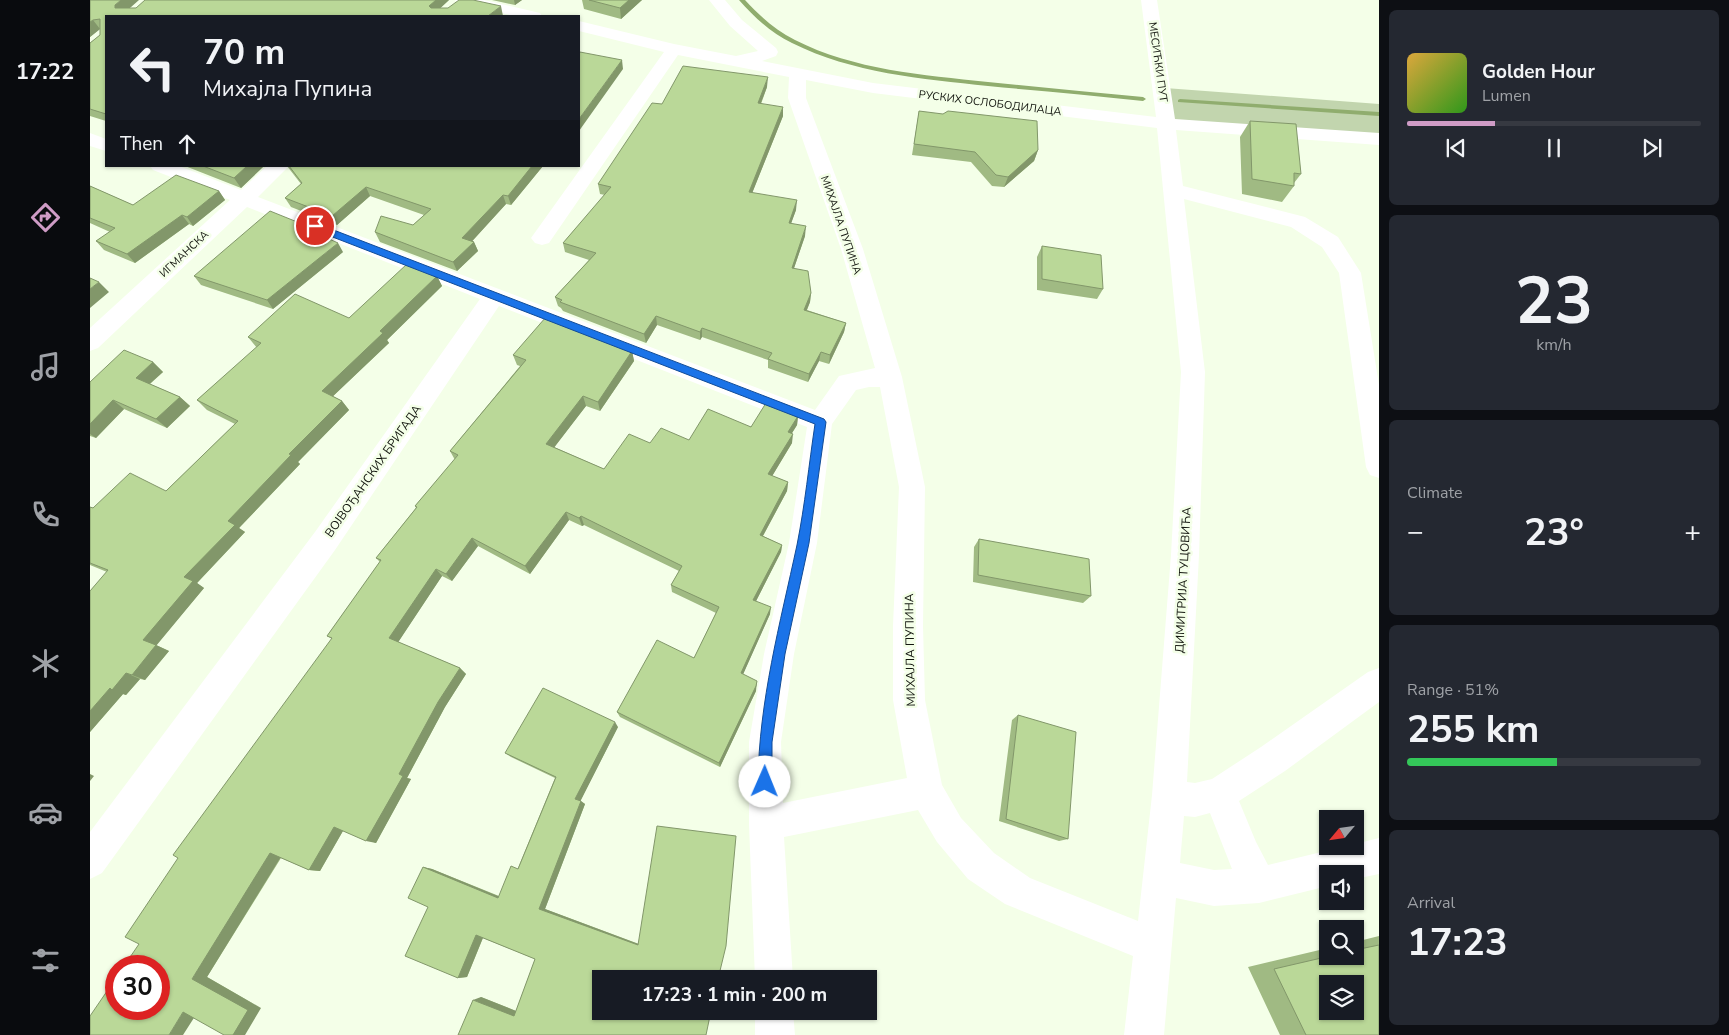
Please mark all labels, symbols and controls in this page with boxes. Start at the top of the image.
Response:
street label: МЕСИЋКИ ПУТ [1145,21,1171,103]
text: 70 m [203,29,285,76]
icon: left [120,35,185,100]
text: 17:22 [16,57,74,87]
text: Golden Hour [1482,59,1595,85]
text: Михајла Пупина [203,74,372,104]
text: Lumen [1482,85,1531,107]
street label: РУСКИХ ОСЛОБОДИЛАЦА [918,87,1062,119]
icon: ahead [173,130,201,158]
text: Then [120,131,163,157]
icon: previous [1442,134,1470,162]
icon: pause [1540,134,1568,162]
icon: next [1638,134,1666,162]
street label: МИХАЈЛА ПУПИНА [817,174,865,276]
icon: directions [28,200,63,235]
pin [294,205,336,247]
icon: arrive [301,212,329,240]
street label: ИГМАНСКА [156,227,212,281]
text: 23 [1515,257,1593,346]
text: km/h [1536,334,1572,356]
icon: music [28,349,63,384]
street label: ВОЈВОЂАНСКИХ БРИГАДА [321,402,425,540]
text: Climate [1407,482,1462,504]
icon: phone [28,497,63,532]
street label: ДИМИТРИЈА ТУЦОВИЋА [1171,506,1195,653]
text: 23° [1524,507,1584,558]
text: − [1407,513,1424,551]
text: + [1684,513,1701,551]
street label: МИХАЈЛА ПУПИНА [901,593,919,707]
icon: climate [28,646,63,681]
text: Range · 51% [1407,679,1499,701]
text: 255 km [1407,704,1539,755]
position arrow [738,755,790,807]
icon: car [28,795,63,830]
north arrow [1319,810,1364,855]
map controls [1319,810,1364,1020]
button: sound [1319,865,1364,910]
text: Arrival [1407,892,1455,914]
text: 17:23 [1407,917,1508,968]
button: search [1319,920,1364,965]
icon: filters [28,943,63,978]
speed limit sign: 30 [105,955,170,1020]
button: layers [1319,975,1364,1020]
text: 17:23 · 1 min · 200 m [642,982,827,1008]

